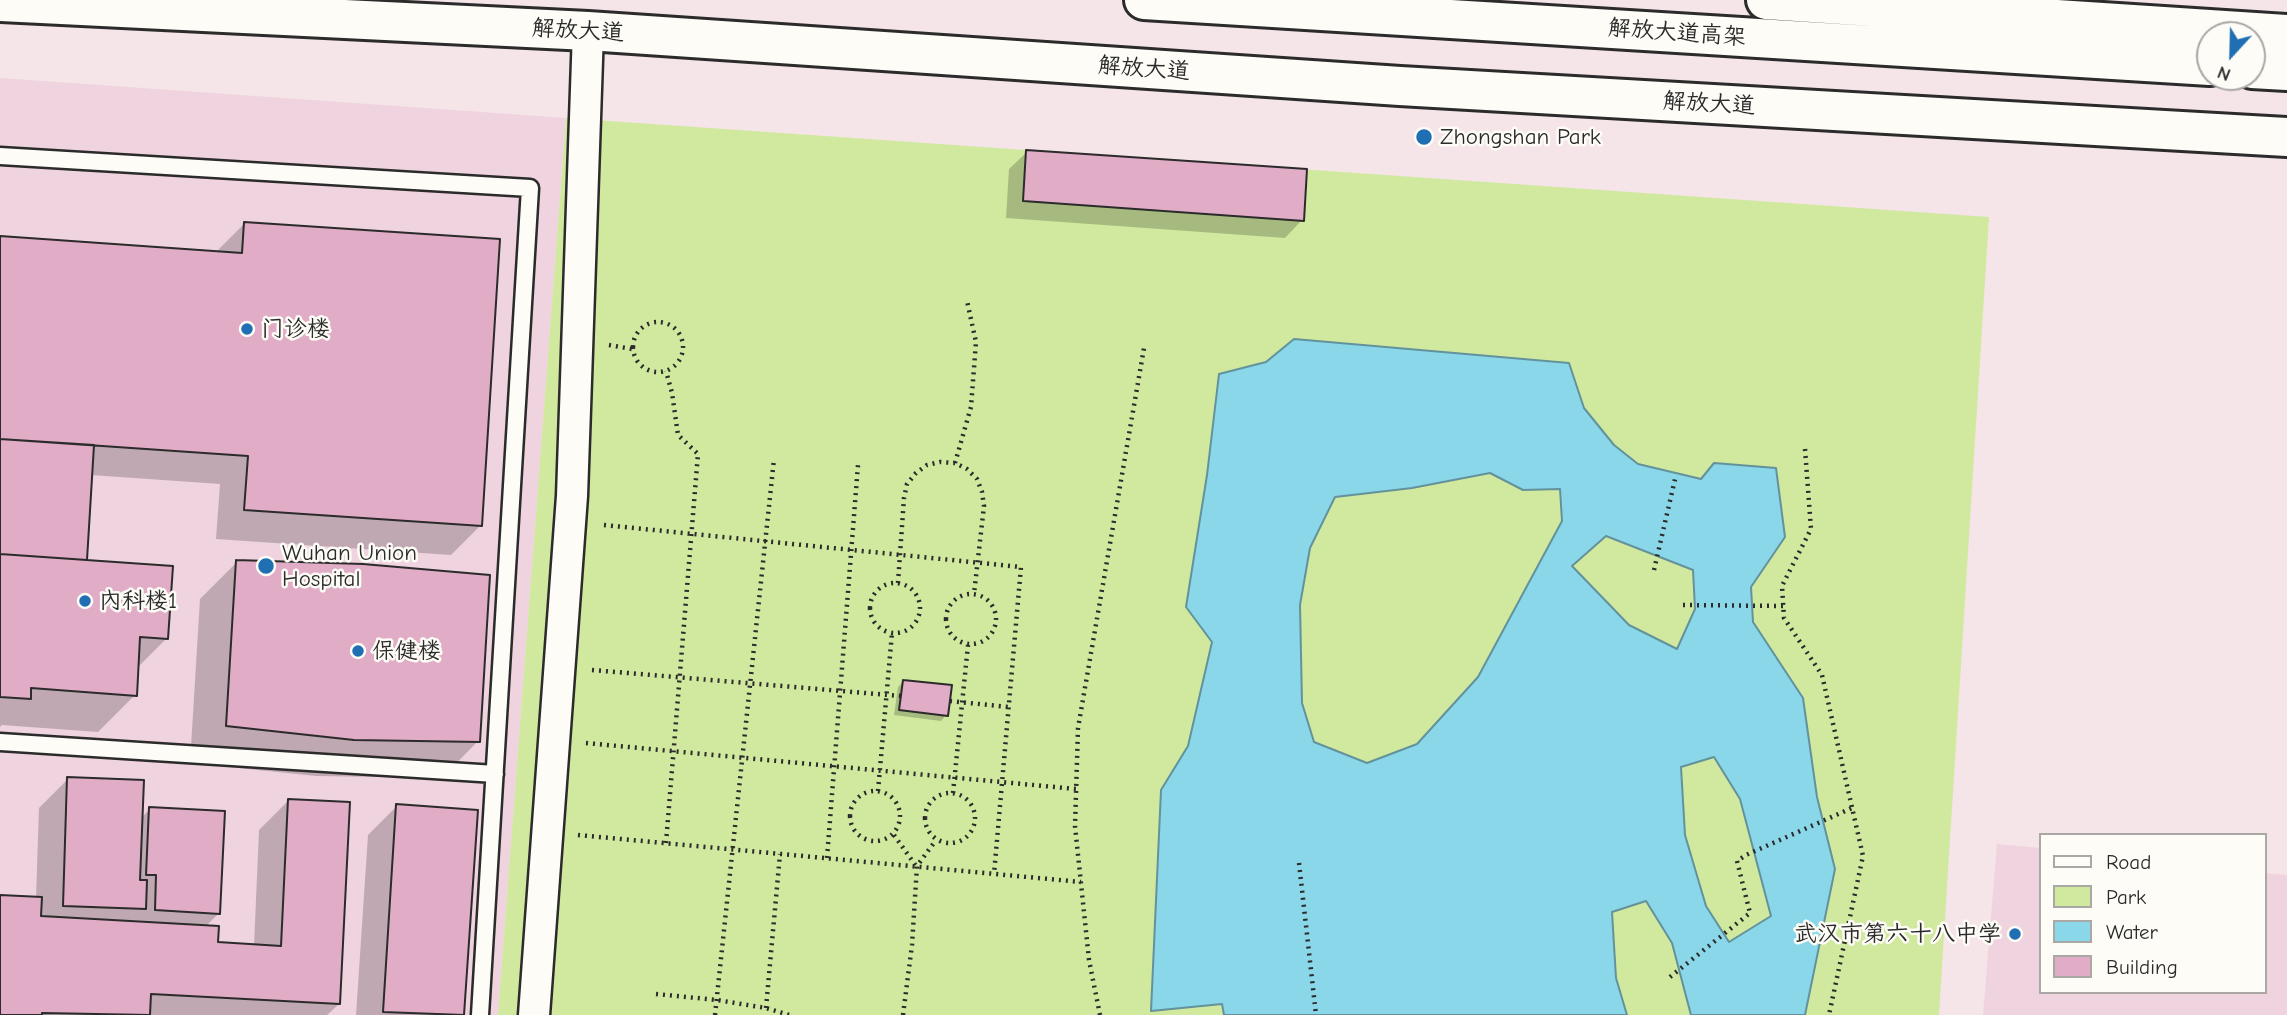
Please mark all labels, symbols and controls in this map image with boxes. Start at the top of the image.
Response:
street label: 解放大道高架 [1607,14,1747,52]
street label: 解放大道 [531,15,625,47]
north arrow [2196,21,2266,91]
street label: 解放大道 [1097,52,1191,86]
text: N [2214,61,2234,86]
street label: 解放大道 [1662,88,1756,120]
place label: Zhongshan Park [1440,123,1601,151]
marker: Zhongshan Park [1414,127,1434,147]
place label: 门诊楼 [261,315,330,343]
marker: 门诊楼 [239,321,255,337]
place label: Wuhan Union Hospital [282,539,417,593]
marker: Wuhan Union Hospital [256,556,276,576]
place label: 内科楼1 [99,587,177,615]
marker: 内科楼1 [77,593,93,609]
place label: 保健楼 [372,637,441,665]
marker: 保健楼 [350,643,366,659]
legend [2038,833,2266,994]
text: Road [2106,850,2151,874]
text: Park [2106,885,2146,909]
place label: 武汉市第六十八中学 [1794,920,2001,948]
text: Water [2106,920,2158,944]
marker: 武汉市第六十八中学 [2007,926,2023,942]
text: Building [2106,955,2178,979]

